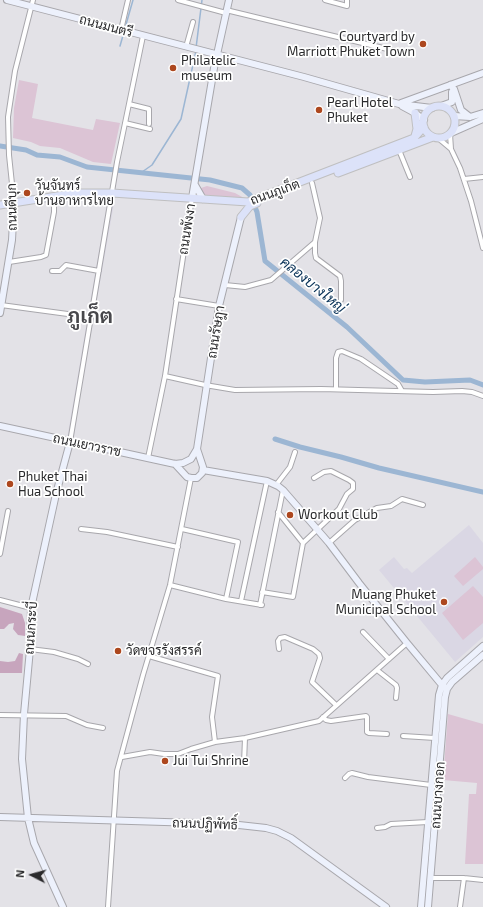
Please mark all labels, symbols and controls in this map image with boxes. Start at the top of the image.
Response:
street label: ถนนมนตรี [78,11,134,41]
place label: Courtyard by Marriott Phuket Town [287,29,415,60]
marker: Courtyard by Marriott Phuket Town [418,39,428,49]
place label: Philatelic museum [181,53,236,84]
marker: Philatelic museum [168,63,178,73]
place label: Pearl Hotel Phuket [327,95,393,126]
marker: Pearl Hotel Phuket [314,105,324,115]
street label: ถนนภูเก็ต [248,176,302,208]
place label: วันจันทร์ บ้านอาหารไทย [35,178,114,209]
street label: ถนนดีบุก [4,183,20,231]
marker: วันจันทร์ บ้านอาหารไทย [22,188,32,198]
street label: ถนนพังงา [175,202,199,256]
water label: คลองบางใหญ่ [277,254,349,316]
district label: ภูเก็ต [67,303,113,329]
street label: ถนนรัษฎา [204,304,228,360]
street label: ถนนเยาวราช [52,430,122,460]
place label: Phuket Thai Hua School [18,469,87,500]
marker: Phuket Thai Hua School [5,479,15,489]
place label: Workout Club [298,507,378,523]
marker: Workout Club [285,510,295,520]
place label: Muang Phuket Municipal School [336,587,436,618]
marker: Muang Phuket Municipal School [439,597,449,607]
street label: ถนนกระบี่ [21,601,41,655]
place label: วัดขจรรังสรรค์ [126,643,202,659]
marker: วัดขจรรังสรรค์ [113,646,123,656]
place label: Jui Tui Shrine [173,753,249,769]
marker: Jui Tui Shrine [160,756,170,766]
street label: ถนนบางกอก [428,761,448,829]
street label: ถนนปฏิพัทธิ์ [172,815,238,833]
north arrow [12,855,52,895]
text: N [13,869,26,878]

